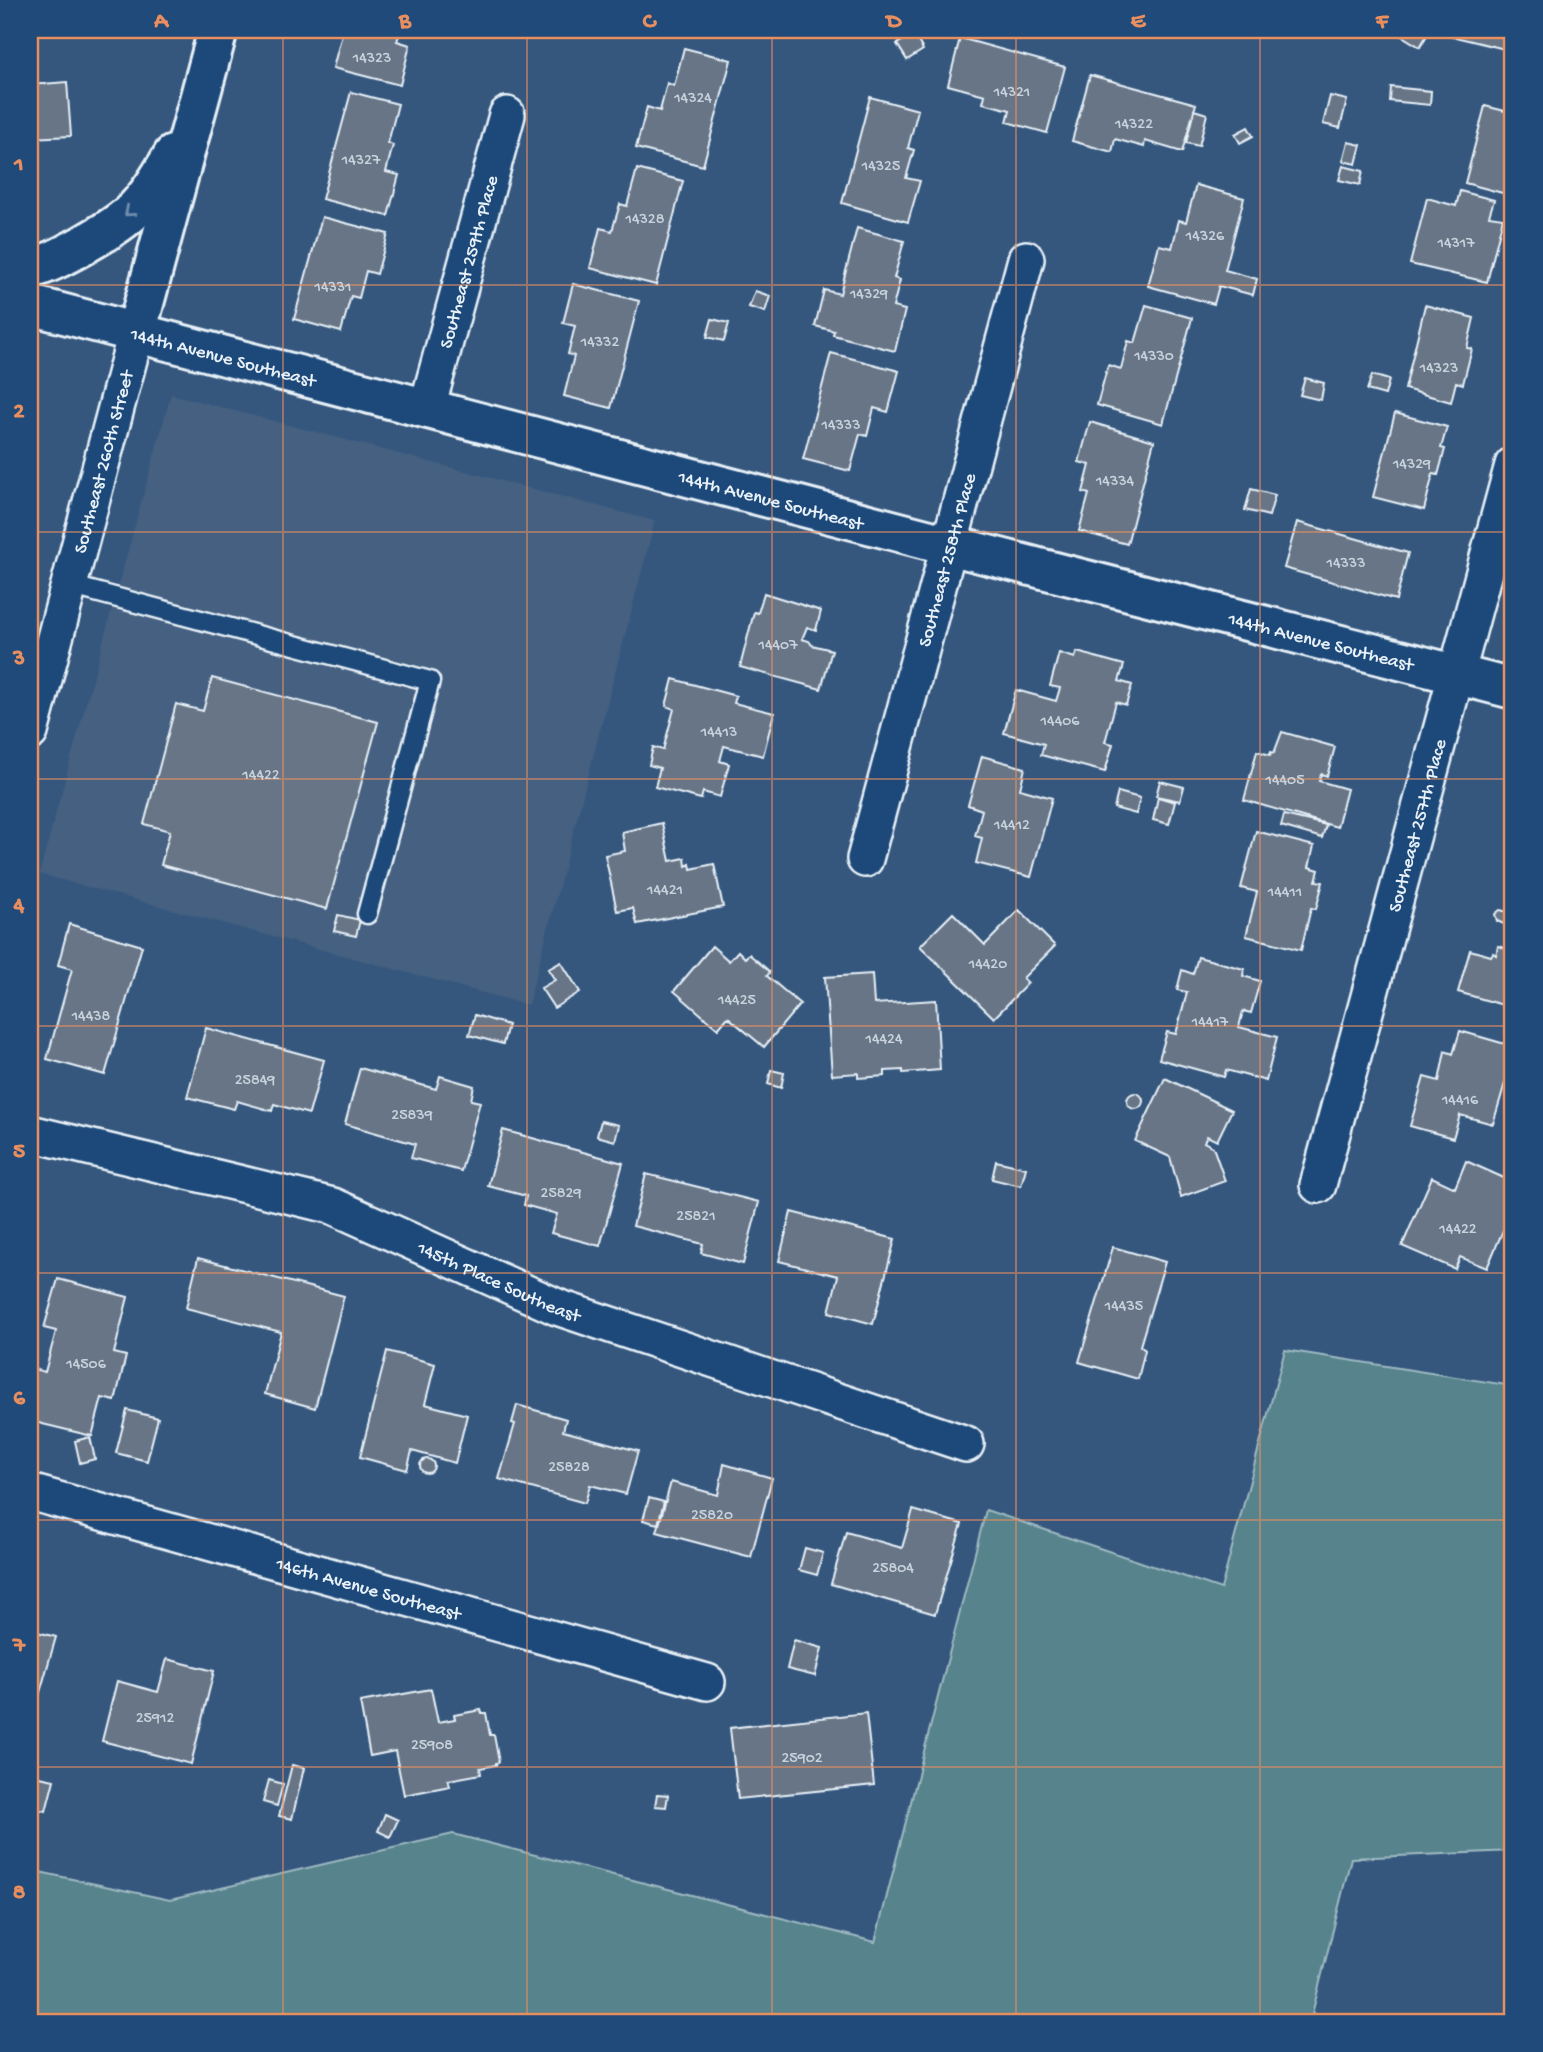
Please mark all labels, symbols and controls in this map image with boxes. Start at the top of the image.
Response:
text: A [153,9,169,36]
text: B [398,9,412,36]
text: C [643,9,658,36]
text: D [885,9,903,36]
text: E [1131,9,1147,36]
text: F [1375,9,1390,36]
house number: 14323 [352,50,391,69]
house number: 14321 [993,84,1030,103]
house number: 14324 [673,90,712,109]
house number: 14322 [1114,116,1153,135]
text: 1 [13,152,24,179]
house number: 14327 [341,152,381,171]
house number: 14325 [861,158,900,177]
street label: Southeast 259th Place [436,173,505,351]
one-way arrow [124,204,137,216]
house number: 14328 [625,211,665,230]
house number: 14326 [1185,228,1225,247]
house number: 14317 [1436,235,1475,254]
house number: 14331 [313,279,352,298]
house number: 14329 [849,286,888,305]
street label: 144th Avenue Southeast [127,323,320,395]
house number: 14332 [580,334,619,353]
house number: 14330 [1133,348,1174,367]
house number: 14323 [1419,360,1458,379]
street label: Southeast 260th Street [70,366,141,556]
text: 2 [13,399,25,426]
house number: 14333 [821,417,860,436]
house number: 14329 [1392,456,1431,475]
street label: 144th Avenue Southeast [674,466,868,538]
street label: Southeast 258th Place [914,471,983,650]
house number: 14334 [1095,473,1135,492]
house number: 14333 [1326,555,1365,574]
street label: 144th Avenue Southeast [1224,608,1418,679]
house number: 14407 [757,637,798,656]
text: 3 [12,646,25,673]
house number: 14406 [1040,713,1080,732]
house number: 14413 [700,724,737,743]
street label: Southeast 257th Place [1384,737,1453,915]
house number: 14422 [241,767,280,786]
house number: 14405 [1264,772,1305,791]
house number: 14412 [993,817,1030,836]
house number: 14421 [646,882,683,901]
house number: 14411 [1267,884,1302,903]
text: 4 [13,893,25,920]
house number: 14420 [968,956,1007,975]
house number: 14425 [717,992,756,1011]
house number: 14438 [71,1008,111,1027]
house number: 14417 [1191,1014,1229,1033]
house number: 14424 [864,1031,903,1050]
house number: 25849 [235,1072,275,1091]
house number: 14416 [1441,1092,1479,1111]
house number: 25839 [391,1107,433,1126]
text: 5 [13,1139,25,1166]
house number: 25829 [541,1185,581,1204]
house number: 25821 [676,1208,716,1227]
house number: 14422 [1438,1221,1477,1240]
street label: 145th Place Southeast [412,1237,585,1330]
house number: 14435 [1104,1298,1143,1317]
house number: 14506 [65,1356,107,1375]
text: 6 [13,1386,26,1413]
house number: 25828 [548,1459,590,1478]
house number: 25820 [691,1507,733,1526]
street label: 146th Avenue Southeast [272,1553,465,1628]
house number: 25804 [872,1560,914,1579]
text: 7 [12,1633,26,1660]
house number: 25912 [136,1710,174,1729]
house number: 25908 [411,1737,453,1756]
house number: 25902 [781,1750,823,1769]
text: 8 [13,1880,26,1907]

